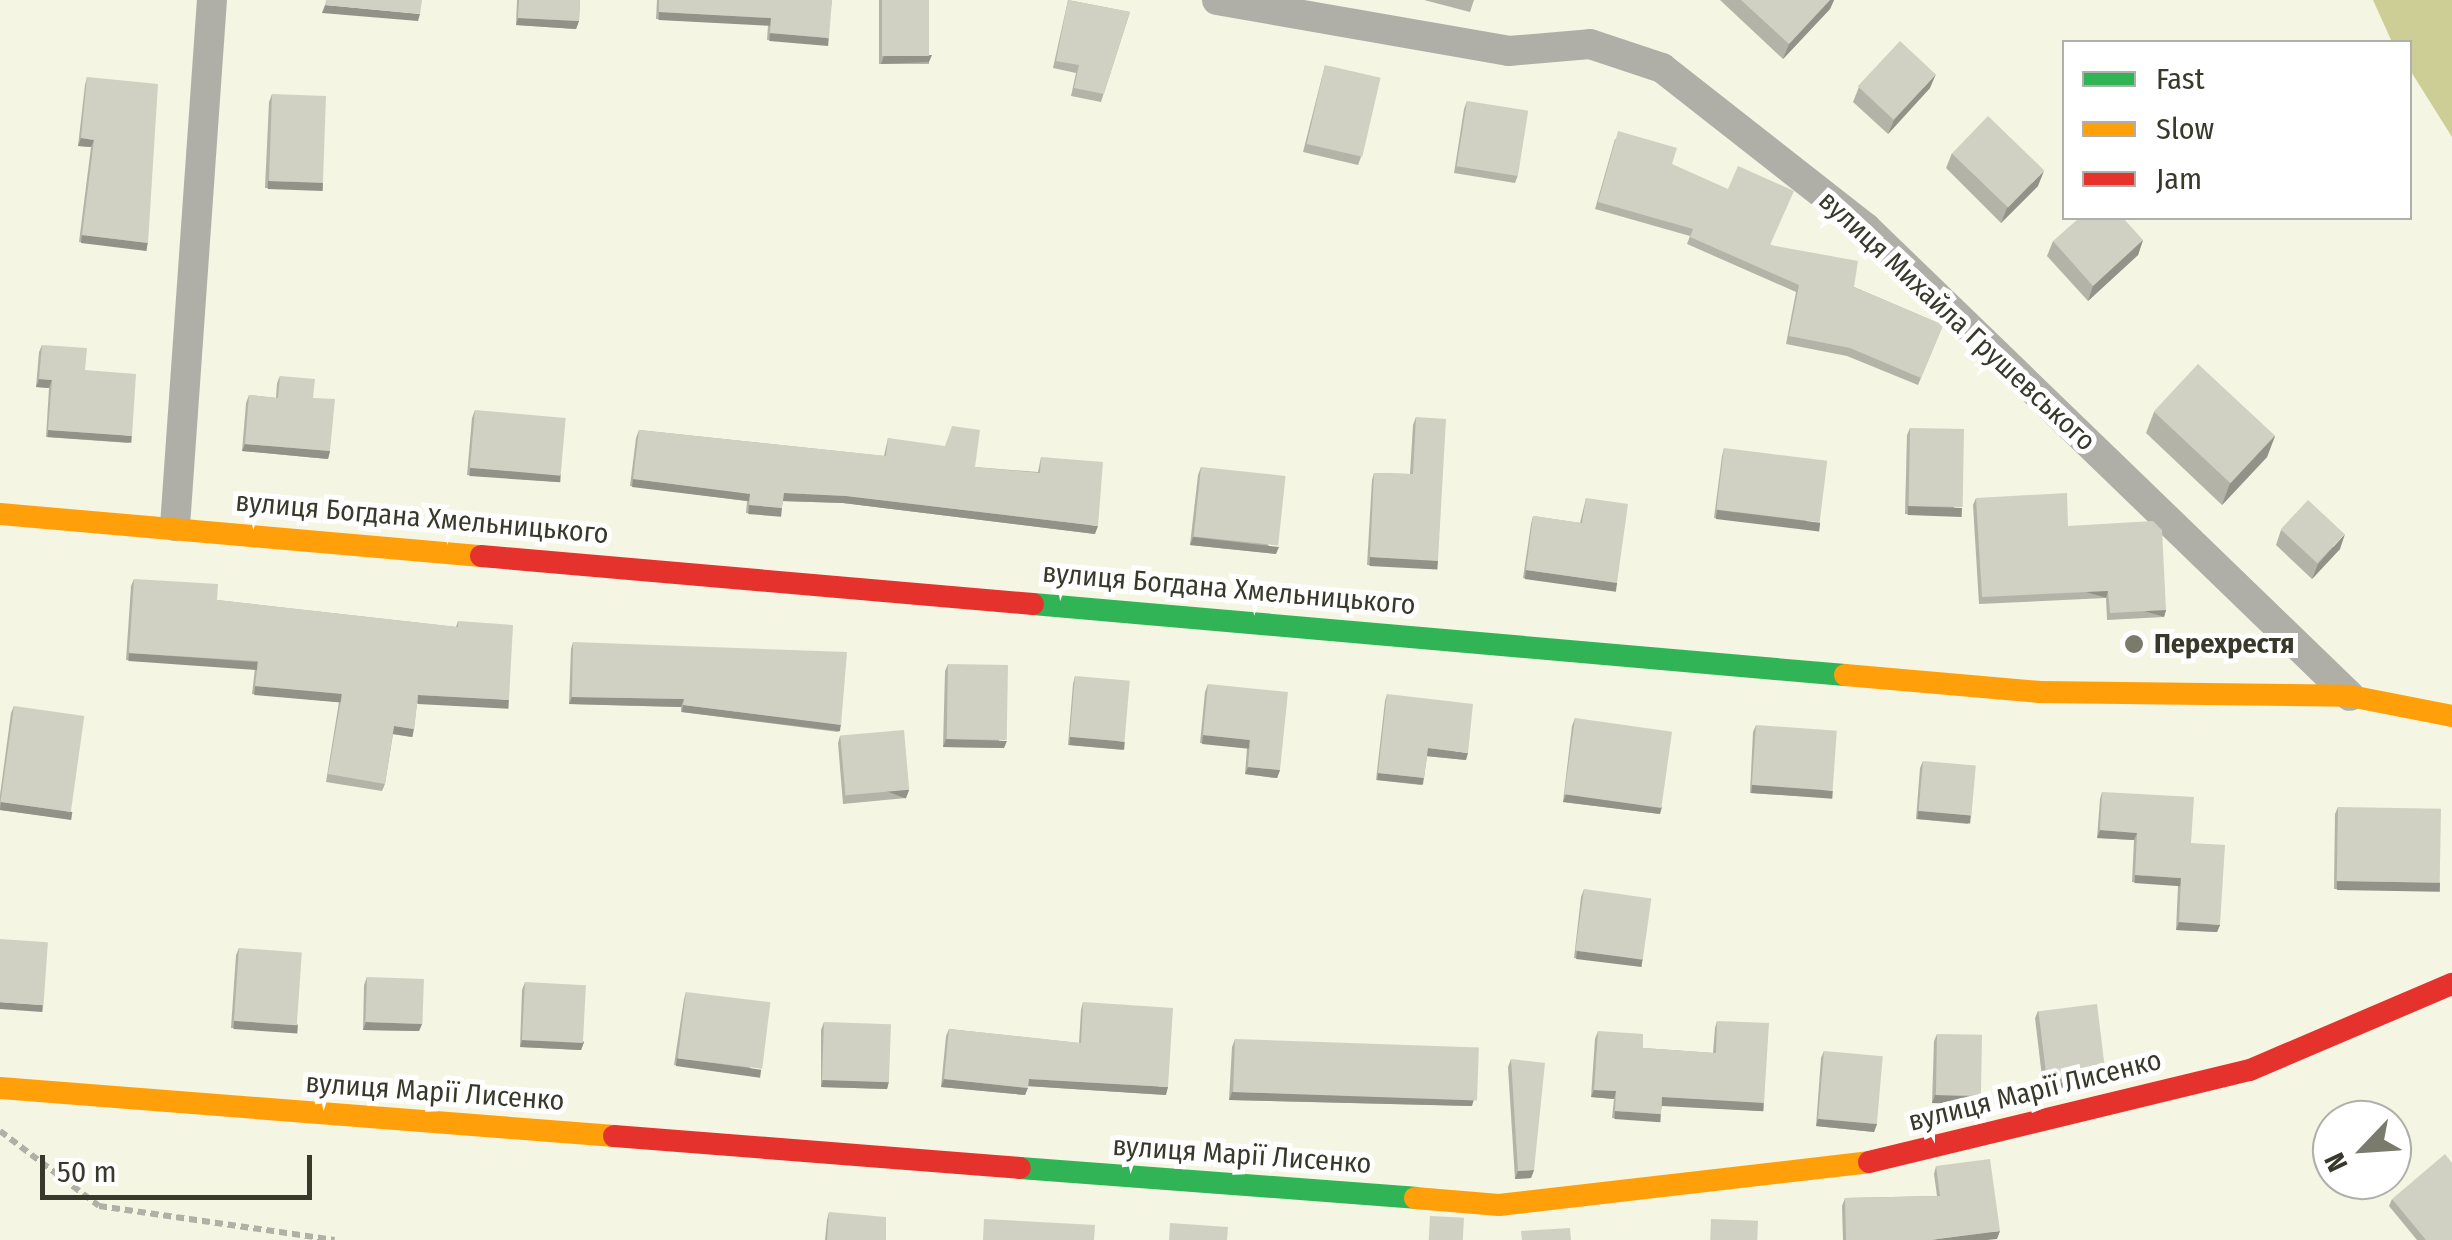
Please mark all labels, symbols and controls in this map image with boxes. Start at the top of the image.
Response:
legend [2062,40,2412,220]
text: Fast [2156,61,2204,97]
text: Slow [2156,111,2214,147]
text: Jam [2156,161,2202,197]
street label: вулиця Михайла Грушевського [1812,184,2102,458]
street label: вулиця Богдана Хмельницького [234,485,610,551]
street label: вулиця Богдана Хмельницького [1041,556,1417,622]
place label: Перехрестя [2154,627,2294,661]
marker: Перехрестя [2123,633,2145,655]
street label: вулиця Марії Лисенко [1905,1043,2165,1139]
street label: вулиця Марії Лисенко [304,1066,566,1118]
north arrow [2312,1100,2412,1200]
street label: вулиця Марії Лисенко [1111,1129,1373,1181]
scale bar [45,1135,318,1197]
text: N [2318,1147,2355,1177]
text: 50 m [57,1154,117,1190]

